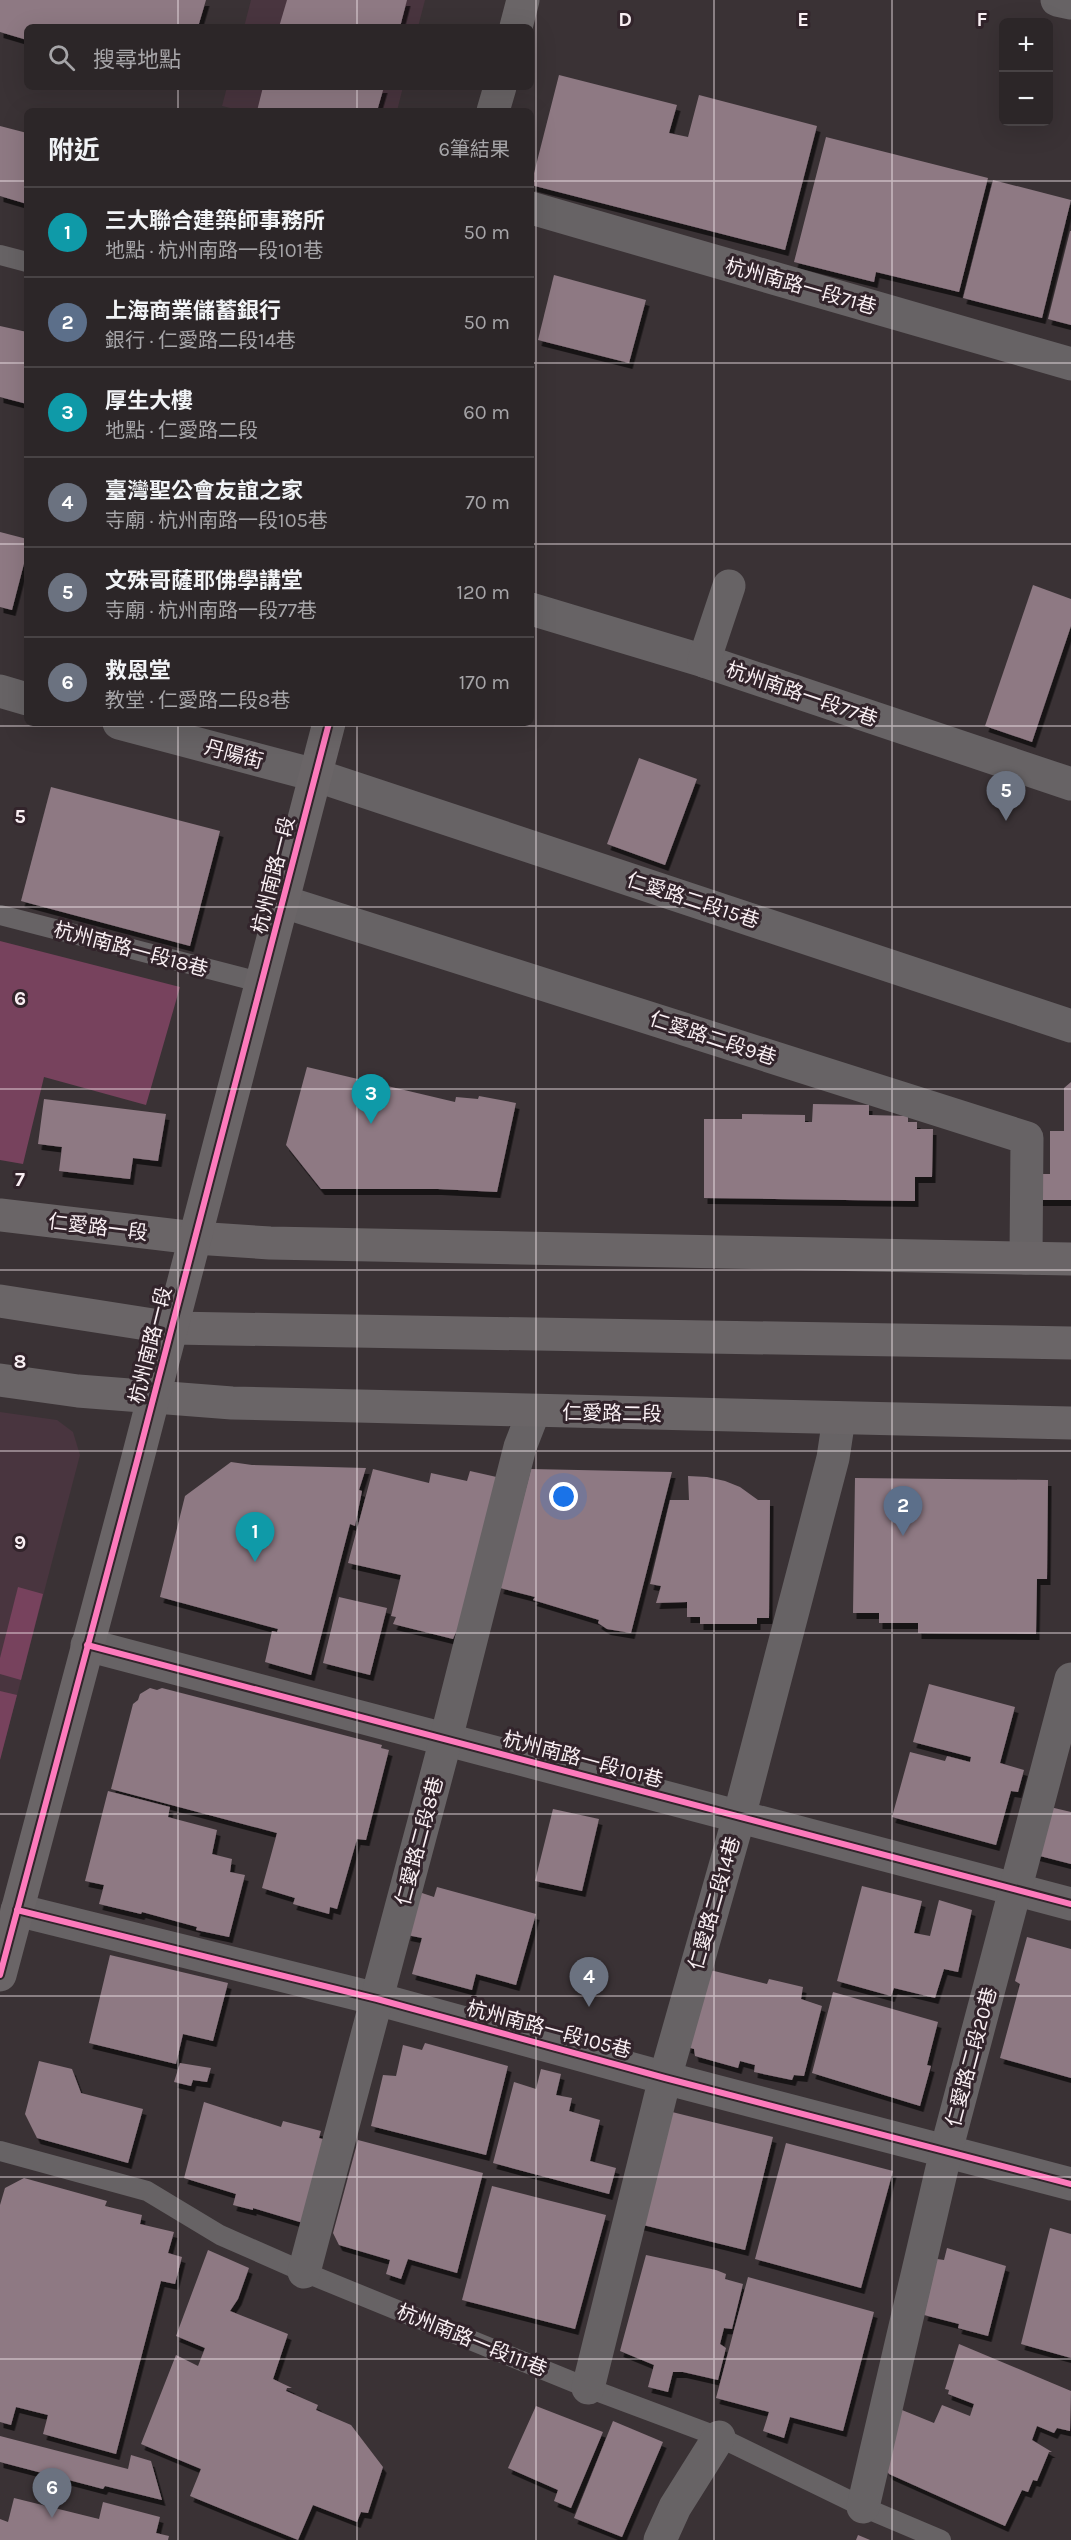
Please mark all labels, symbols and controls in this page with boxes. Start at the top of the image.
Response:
text: D [618,8,632,31]
text: E [797,8,809,31]
text: F [977,8,988,31]
map controls [999,18,1053,126]
button: + [999,18,1053,72]
search box [24,24,534,90]
icon: search [45,41,78,74]
text: 搜尋地點 [93,47,181,73]
button: − [999,72,1053,126]
text: 附近 [48,135,100,166]
text: 6筆結果 [439,138,510,161]
text: 三大聯合建築師事務所 [105,208,325,234]
text: 1 [64,221,71,244]
text: 50 m [463,221,510,244]
text: 地點 · 杭州南路一段101巷 [105,239,323,262]
street label: 杭州南路一段71巷 [723,254,879,319]
text: 上海商業儲蓄銀行 [105,298,281,324]
text: 2 [61,311,74,334]
text: 50 m [463,311,510,334]
text: 銀行 · 仁愛路二段14巷 [105,329,296,352]
text: 厚生大樓 [105,388,193,414]
text: 3 [61,401,74,424]
text: 60 m [463,401,510,424]
text: 地點 · 仁愛路二段 [105,419,258,442]
text: 臺灣聖公會友誼之家 [105,478,303,504]
text: 4 [62,491,73,514]
text: 70 m [465,491,510,514]
text: 寺廟 · 杭州南路一段105巷 [105,509,328,532]
text: 文殊哥薩耶佛學講堂 [105,568,303,594]
text: 5 [62,581,73,604]
text: 120 m [456,581,510,604]
text: 寺廟 · 杭州南路一段77巷 [105,599,317,622]
text: 救恩堂 [105,658,171,684]
street label: 杭州南路一段77巷 [723,658,881,731]
text: 6 [61,671,74,694]
text: 170 m [459,671,510,694]
text: 教堂 · 仁愛路二段8巷 [105,689,290,712]
street label: 丹陽街 [202,736,266,773]
pin: 5 [986,772,1026,821]
text: 5 [14,805,26,828]
street label: 杭州南路一段 [248,814,299,936]
street label: 仁愛路二段15巷 [624,868,762,933]
street label: 杭州南路一段18巷 [51,918,211,981]
text: 6 [14,987,26,1010]
street label: 仁愛路二段9巷 [647,1007,779,1070]
pin: 3 [352,1074,391,1124]
text: 7 [15,1168,25,1191]
street label: 仁愛路一段 [47,1210,149,1245]
street label: 杭州南路一段 [125,1284,176,1406]
text: 8 [14,1350,26,1373]
street label: 仁愛路二段 [562,1401,662,1426]
your location [549,1482,578,1511]
pin: 2 [884,1486,922,1536]
pin: 1 [236,1512,274,1562]
text: 9 [14,1531,26,1554]
street label: 杭州南路一段101巷 [500,1727,666,1792]
street label: 仁愛路二段8巷 [391,1774,448,1908]
street label: 仁愛路二段14巷 [684,1834,745,1973]
pin: 4 [570,1958,608,2007]
street label: 仁愛路二段20巷 [942,1985,1001,2129]
street label: 杭州南路一段105巷 [464,1996,634,2063]
street label: 杭州南路一段111巷 [393,2300,550,2381]
pin: 6 [32,2468,72,2518]

